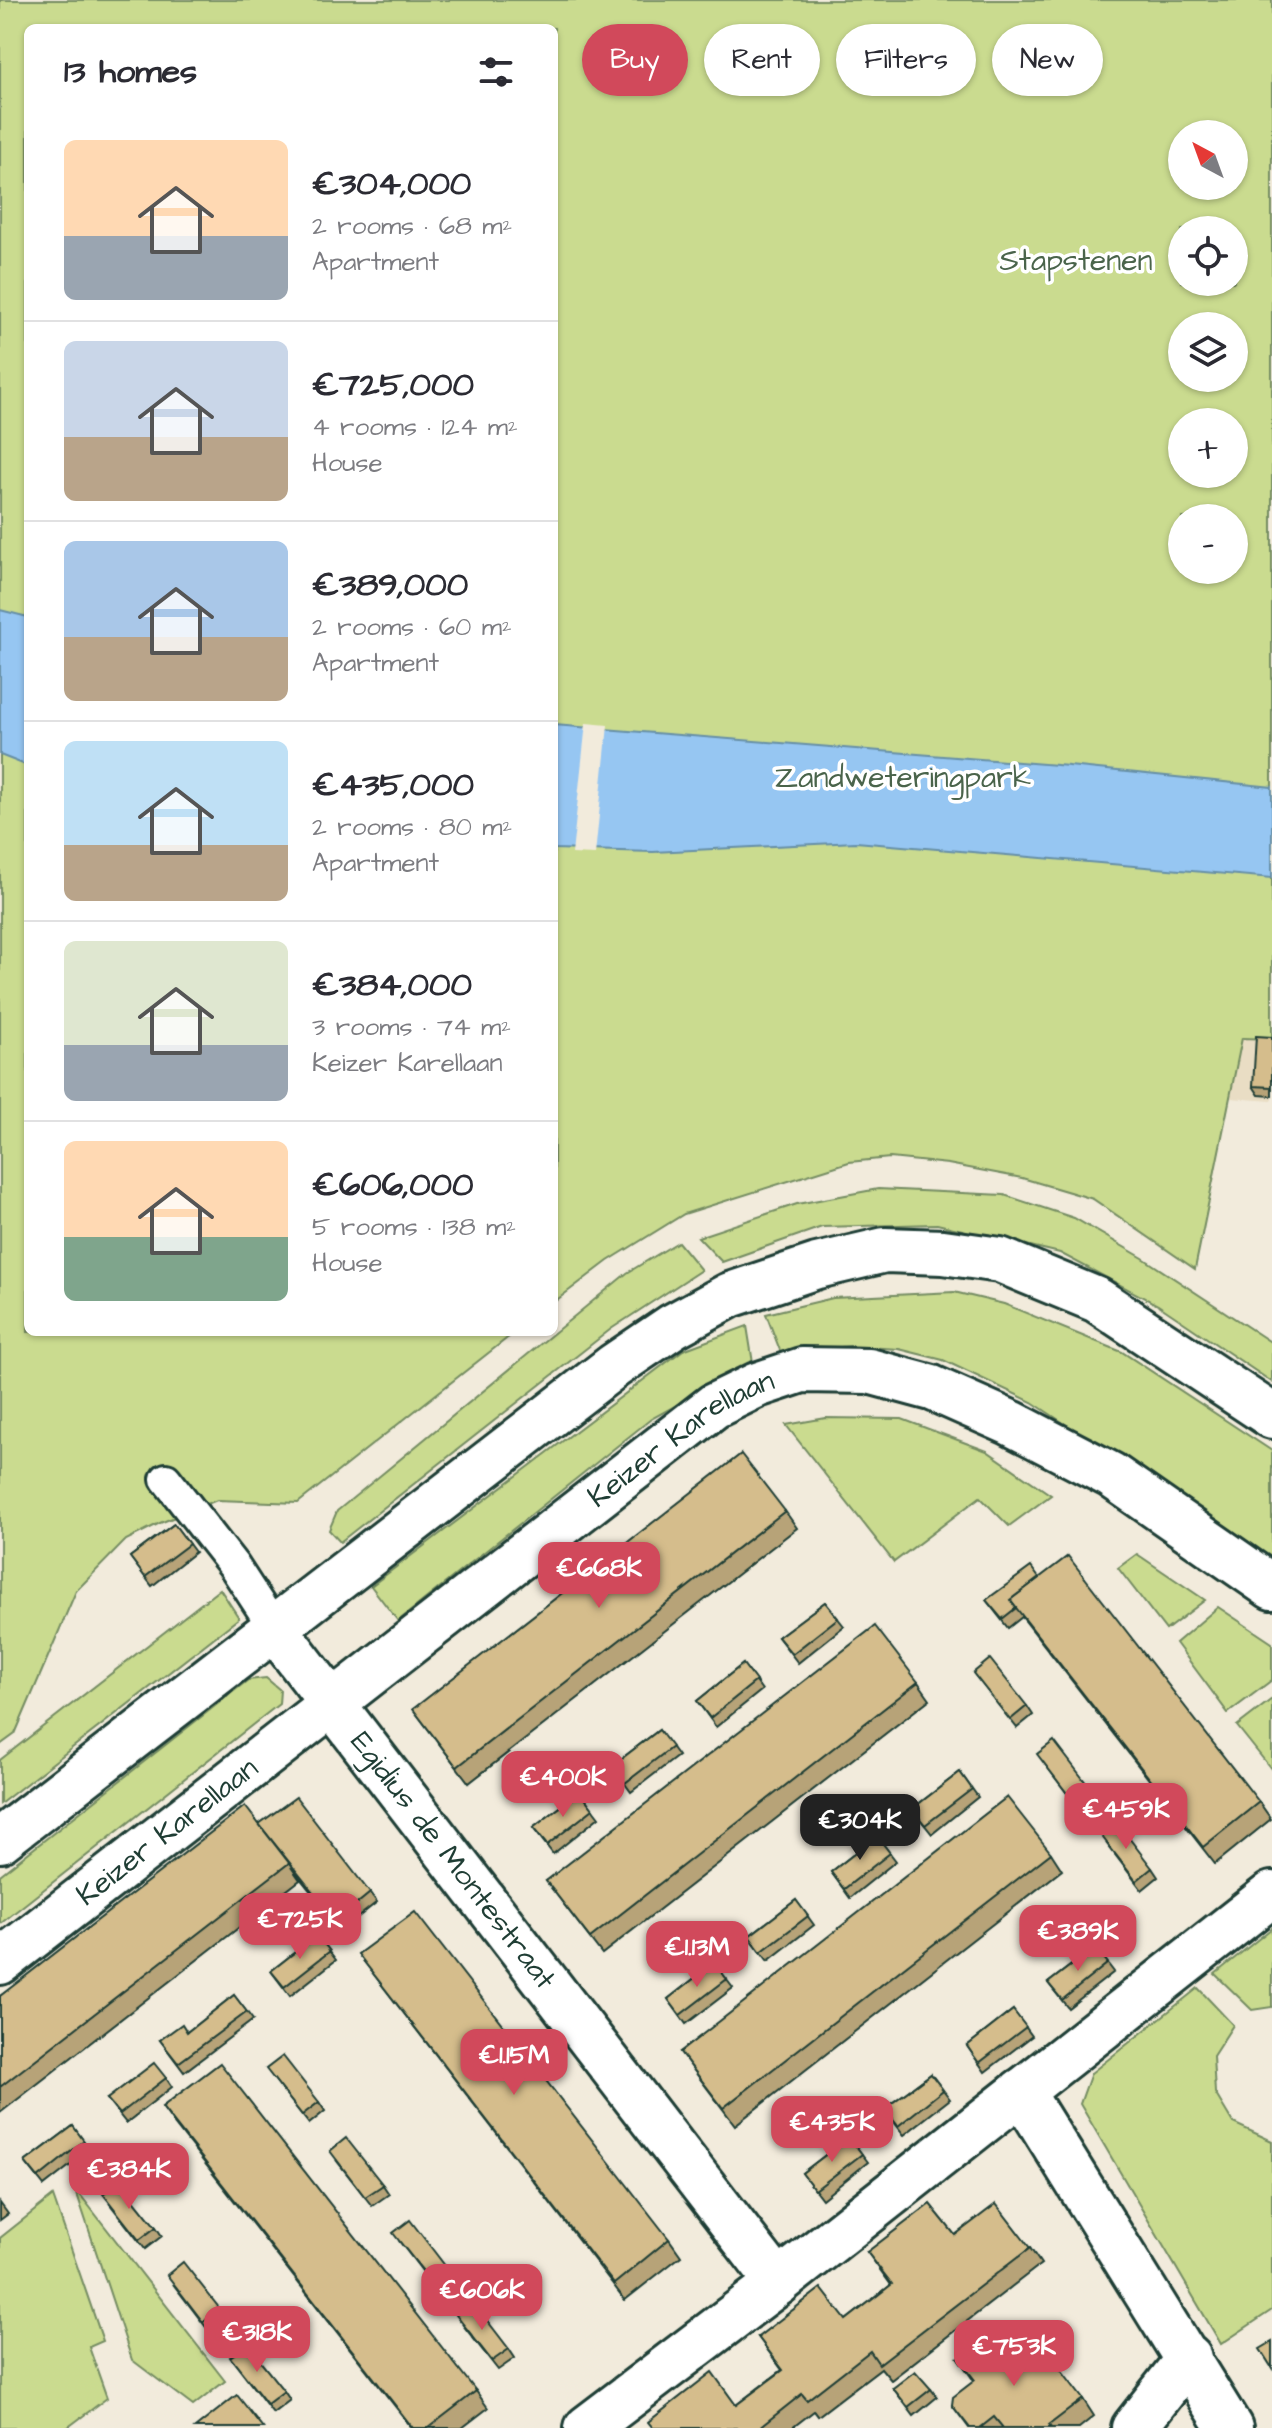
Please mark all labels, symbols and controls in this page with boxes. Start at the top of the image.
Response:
chip: Buy [582,24,688,96]
chip: Rent [704,24,820,96]
chip: Filters [836,24,976,96]
chip: New [992,24,1103,96]
text: 13 homes [64,48,197,96]
icon: filters [474,50,518,94]
north arrow [1168,120,1248,200]
map controls [1168,120,1248,584]
text: €304,000 [312,160,471,208]
icon: home [128,172,224,268]
text: 2 rooms · 68 m² [312,208,512,244]
button: locate [1168,216,1248,296]
park label: Stapstenen [999,240,1153,282]
text: Apartment [312,244,439,280]
button: layers [1168,312,1248,392]
text: €725,000 [312,361,474,409]
icon: home [128,373,224,469]
button: + [1168,408,1248,488]
text: 4 rooms · 124 m² [312,409,518,445]
text: House [312,445,383,481]
button: − [1168,504,1248,584]
text: €389,000 [312,561,468,609]
icon: home [128,573,224,669]
text: 2 rooms · 60 m² [312,609,512,645]
text: Apartment [312,645,439,681]
park label: Zandweteringpark [775,757,1031,800]
text: €435,000 [312,761,474,809]
icon: home [128,773,224,869]
text: 2 rooms · 80 m² [312,809,512,845]
text: Apartment [312,845,439,881]
text: €384,000 [312,961,472,1009]
icon: home [128,973,224,1069]
text: 3 rooms · 74 m² [312,1009,511,1045]
text: Keizer Karellaan [312,1045,502,1081]
text: €606,000 [312,1161,474,1209]
icon: home [128,1173,224,1269]
text: 5 rooms · 138 m² [312,1209,516,1245]
text: House [312,1245,383,1281]
street label: Keizer Karellaan [579,1360,780,1518]
pin: €668K [543,1542,655,1610]
text: €668K [556,1550,642,1586]
street label: Egidius de Montestraat [340,1723,566,1998]
street label: Keizer Karellaan [68,1748,267,1916]
pin: €400K [507,1751,619,1819]
text: €400K [520,1759,606,1795]
pin: €459K [1070,1783,1182,1851]
text: €459K [1082,1791,1170,1827]
pin: €304K [804,1794,916,1862]
text: €304K [818,1802,902,1838]
pin: €725K [244,1893,356,1961]
text: €725K [257,1901,343,1937]
pin: €389K [1022,1905,1134,1973]
text: €389K [1037,1913,1119,1949]
pin: €1.13M [632,1921,762,1989]
text: €1.13M [664,1929,730,1965]
pin: €1.15M [449,2029,579,2097]
text: €1.15M [479,2037,549,2073]
pin: €435K [776,2096,888,2164]
text: €435K [789,2104,875,2140]
pin: €384K [73,2143,185,2211]
text: €384K [87,2151,171,2187]
pin: €606K [426,2264,538,2332]
text: €606K [439,2272,525,2308]
pin: €318K [201,2306,313,2374]
text: €318K [222,2314,292,2350]
pin: €753K [958,2320,1070,2388]
text: €753K [972,2328,1056,2364]

